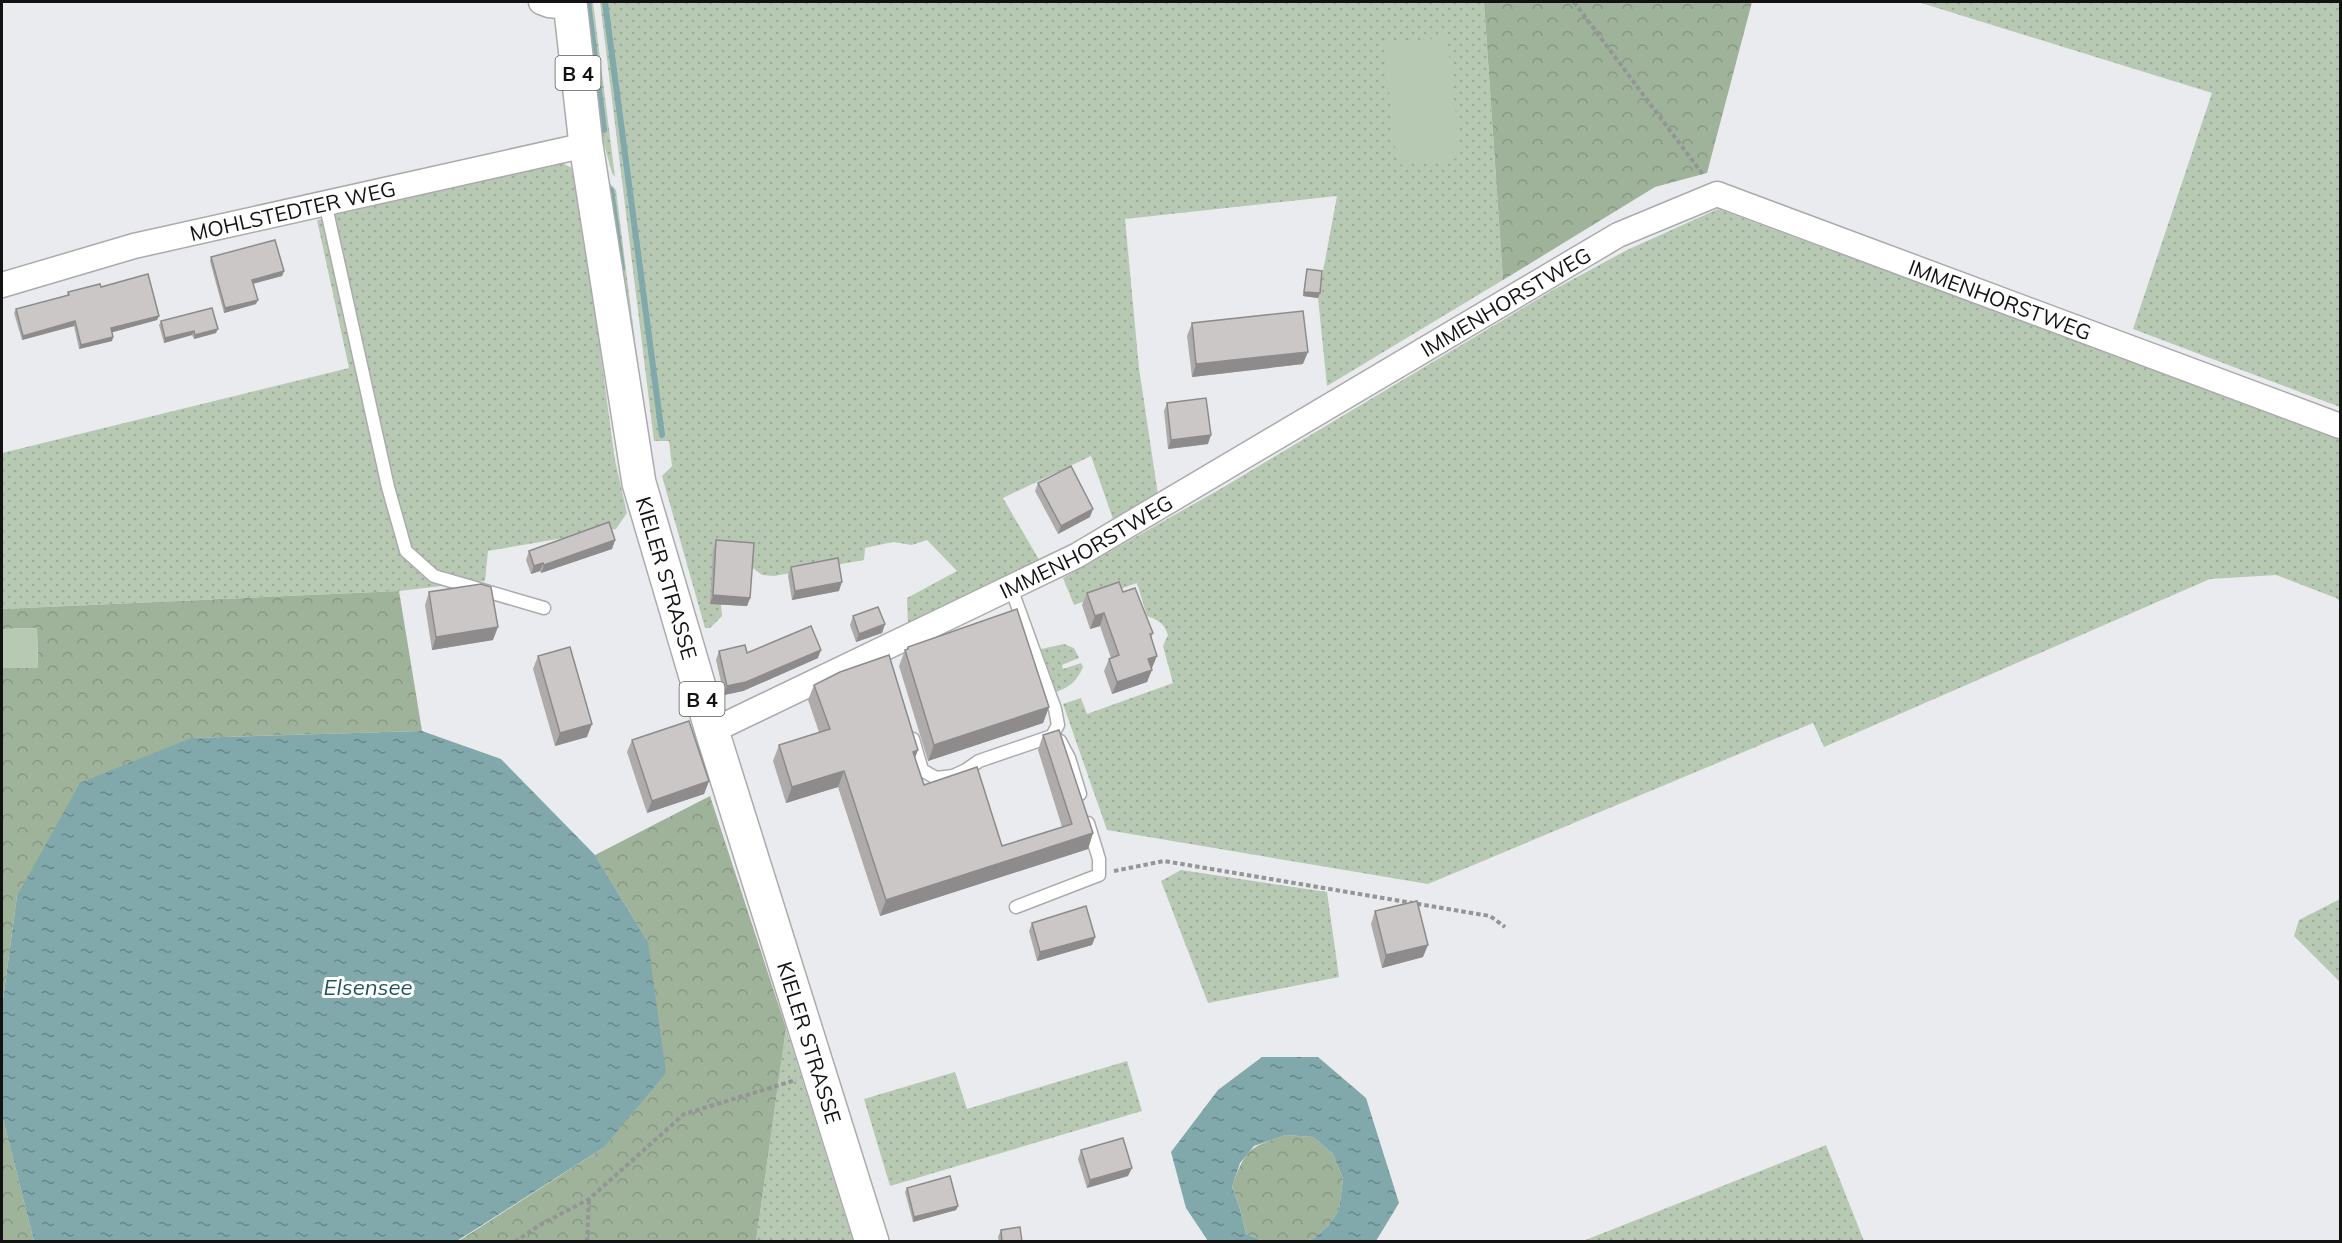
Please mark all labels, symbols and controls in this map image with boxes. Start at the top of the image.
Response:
road number: B 4 [556,56,600,90]
street label: MOHLSTEDTER WEG [187,175,398,246]
street label: IMMENHORSTWEG [1416,241,1595,362]
street label: IMMENHORSTWEG [1905,254,2095,345]
street label: IMMENHORSTWEG [995,489,1177,604]
street label: KIELER STRASSE [631,493,703,662]
road number: B 4 [680,682,724,716]
street label: KIELER STRASSE [772,958,847,1127]
water label: Elsensee [324,973,412,1001]

